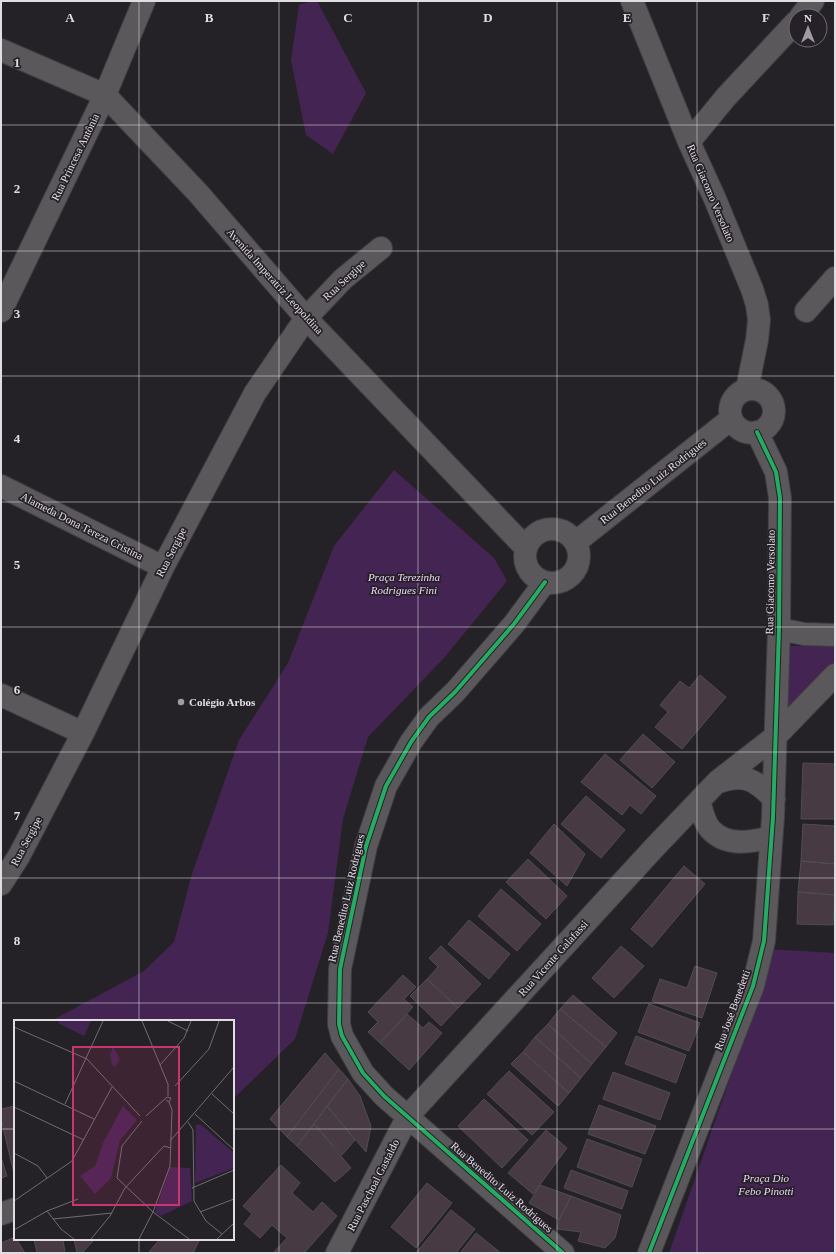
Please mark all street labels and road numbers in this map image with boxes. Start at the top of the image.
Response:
street label: Rua Princesa Antônia [49,111,101,202]
street label: Rua Giacomo Versolato [685,142,737,244]
street label: Avenida Imperatriz Leopoldina [224,226,326,336]
street label: Rua Sergipe [320,257,368,303]
street label: Rua Benedito Luiz Rodrigues [598,436,708,526]
street label: Alameda Dona Tereza Cristina [19,490,145,562]
street label: Rua Sergipe [153,525,189,579]
street label: Rua Giacomo Versolato [763,529,777,635]
street label: Rua Sergipe [8,814,44,868]
street label: Rua Benedito Luiz Rodrigues [325,833,367,963]
street label: Rua Vicente Galafassi [516,918,590,998]
street label: Rua José Benedetti [712,968,752,1052]
street label: Rua Paschoal Gastaldo [345,1137,402,1233]
street label: Rua Benedito Luiz Rodrigues [449,1139,555,1235]

